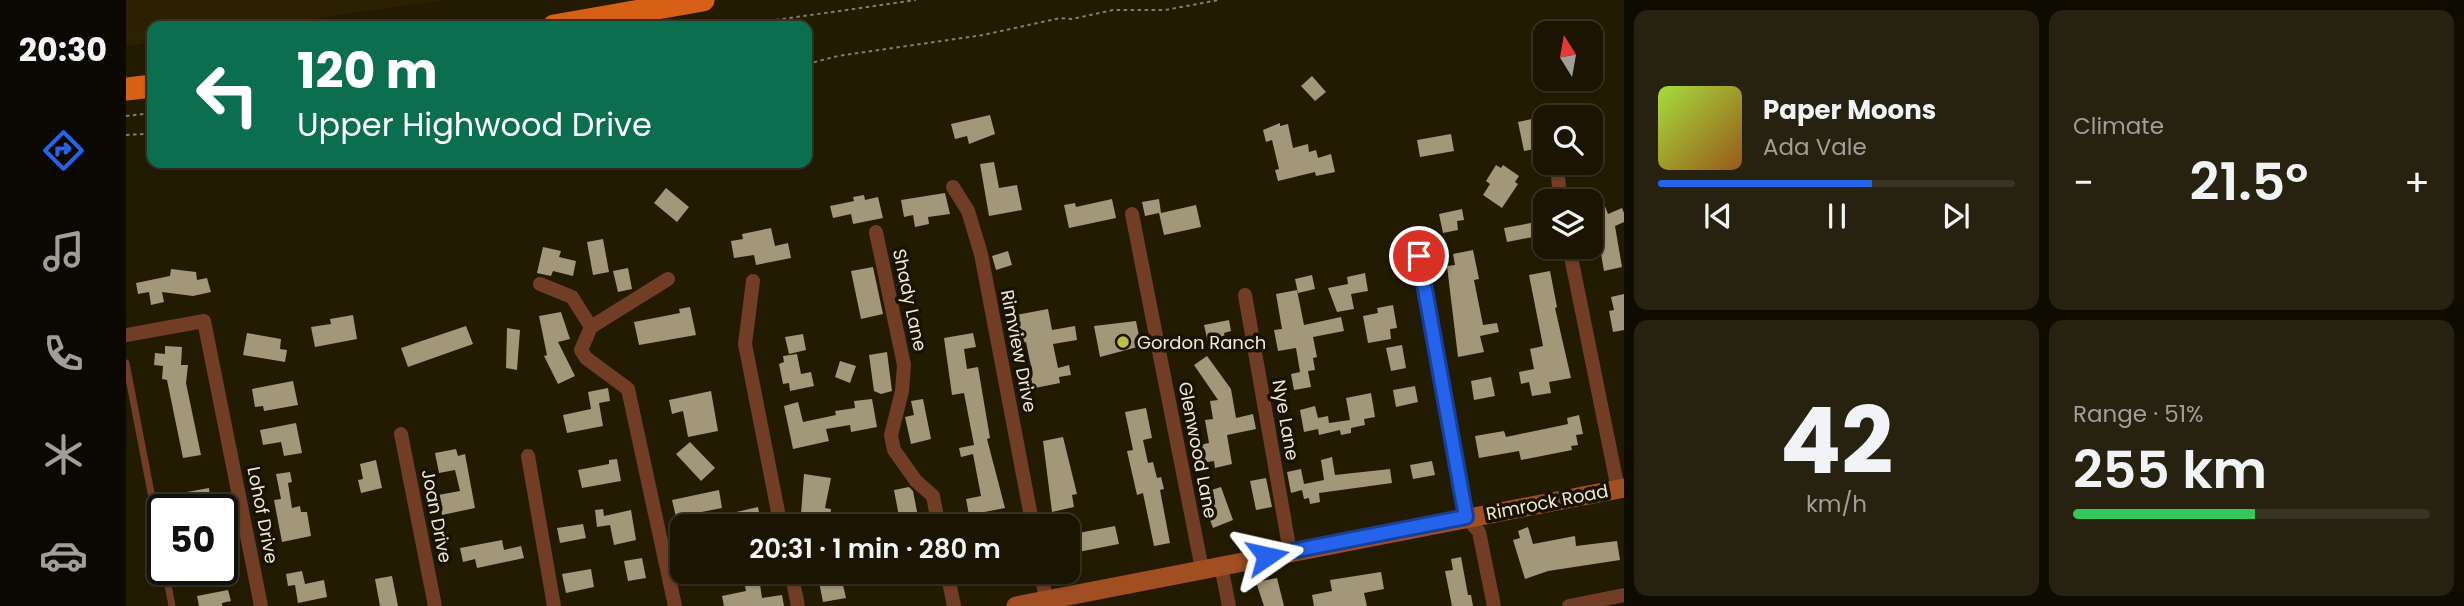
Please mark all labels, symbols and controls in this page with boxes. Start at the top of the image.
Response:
north arrow [1533,21,1603,91]
map controls [1533,21,1603,259]
text: 20:30 [19,27,107,72]
text: 120 m [297,37,438,105]
icon: left [182,49,273,140]
text: Paper Moons [1763,92,1936,128]
text: Upper Highwood Drive [297,102,652,147]
button: search [1533,105,1603,175]
text: Climate [2073,110,2164,142]
icon: directions [39,126,88,175]
text: Ada Vale [1763,131,1867,163]
text: 21.5° [2190,145,2308,218]
text: − [2073,156,2094,209]
text: + [2404,156,2430,209]
button: layers [1533,189,1603,259]
icon: previous [1699,197,1737,235]
icon: pause [1818,197,1856,235]
icon: next [1937,197,1975,235]
pin [1389,226,1449,286]
icon: music [39,227,88,276]
icon: arrive [1400,237,1438,275]
street label: Shady Lane [887,247,933,353]
street label: Rimview Drive [995,288,1043,414]
icon: phone [39,329,88,378]
place label: Gordon Ranch [1137,330,1266,355]
marker: Gordon Ranch [1115,334,1131,350]
text: 42 [1780,377,1893,505]
street label: Nye Lane [1267,378,1305,462]
street label: Glenwood Lane [1173,380,1223,520]
text: Range · 51% [2073,398,2203,430]
icon: climate [39,430,88,479]
text: 255 km [2073,433,2267,506]
street label: Lohof Drive [241,464,285,566]
street label: Joan Drive [416,467,458,565]
street label: Rimrock Road [1484,478,1610,526]
text: km/h [1806,488,1867,520]
speed limit sign: 50 [147,494,238,585]
position arrow [1230,519,1304,593]
icon: car [39,531,88,580]
text: 20:31 · 1 min · 280 m [749,531,1001,567]

